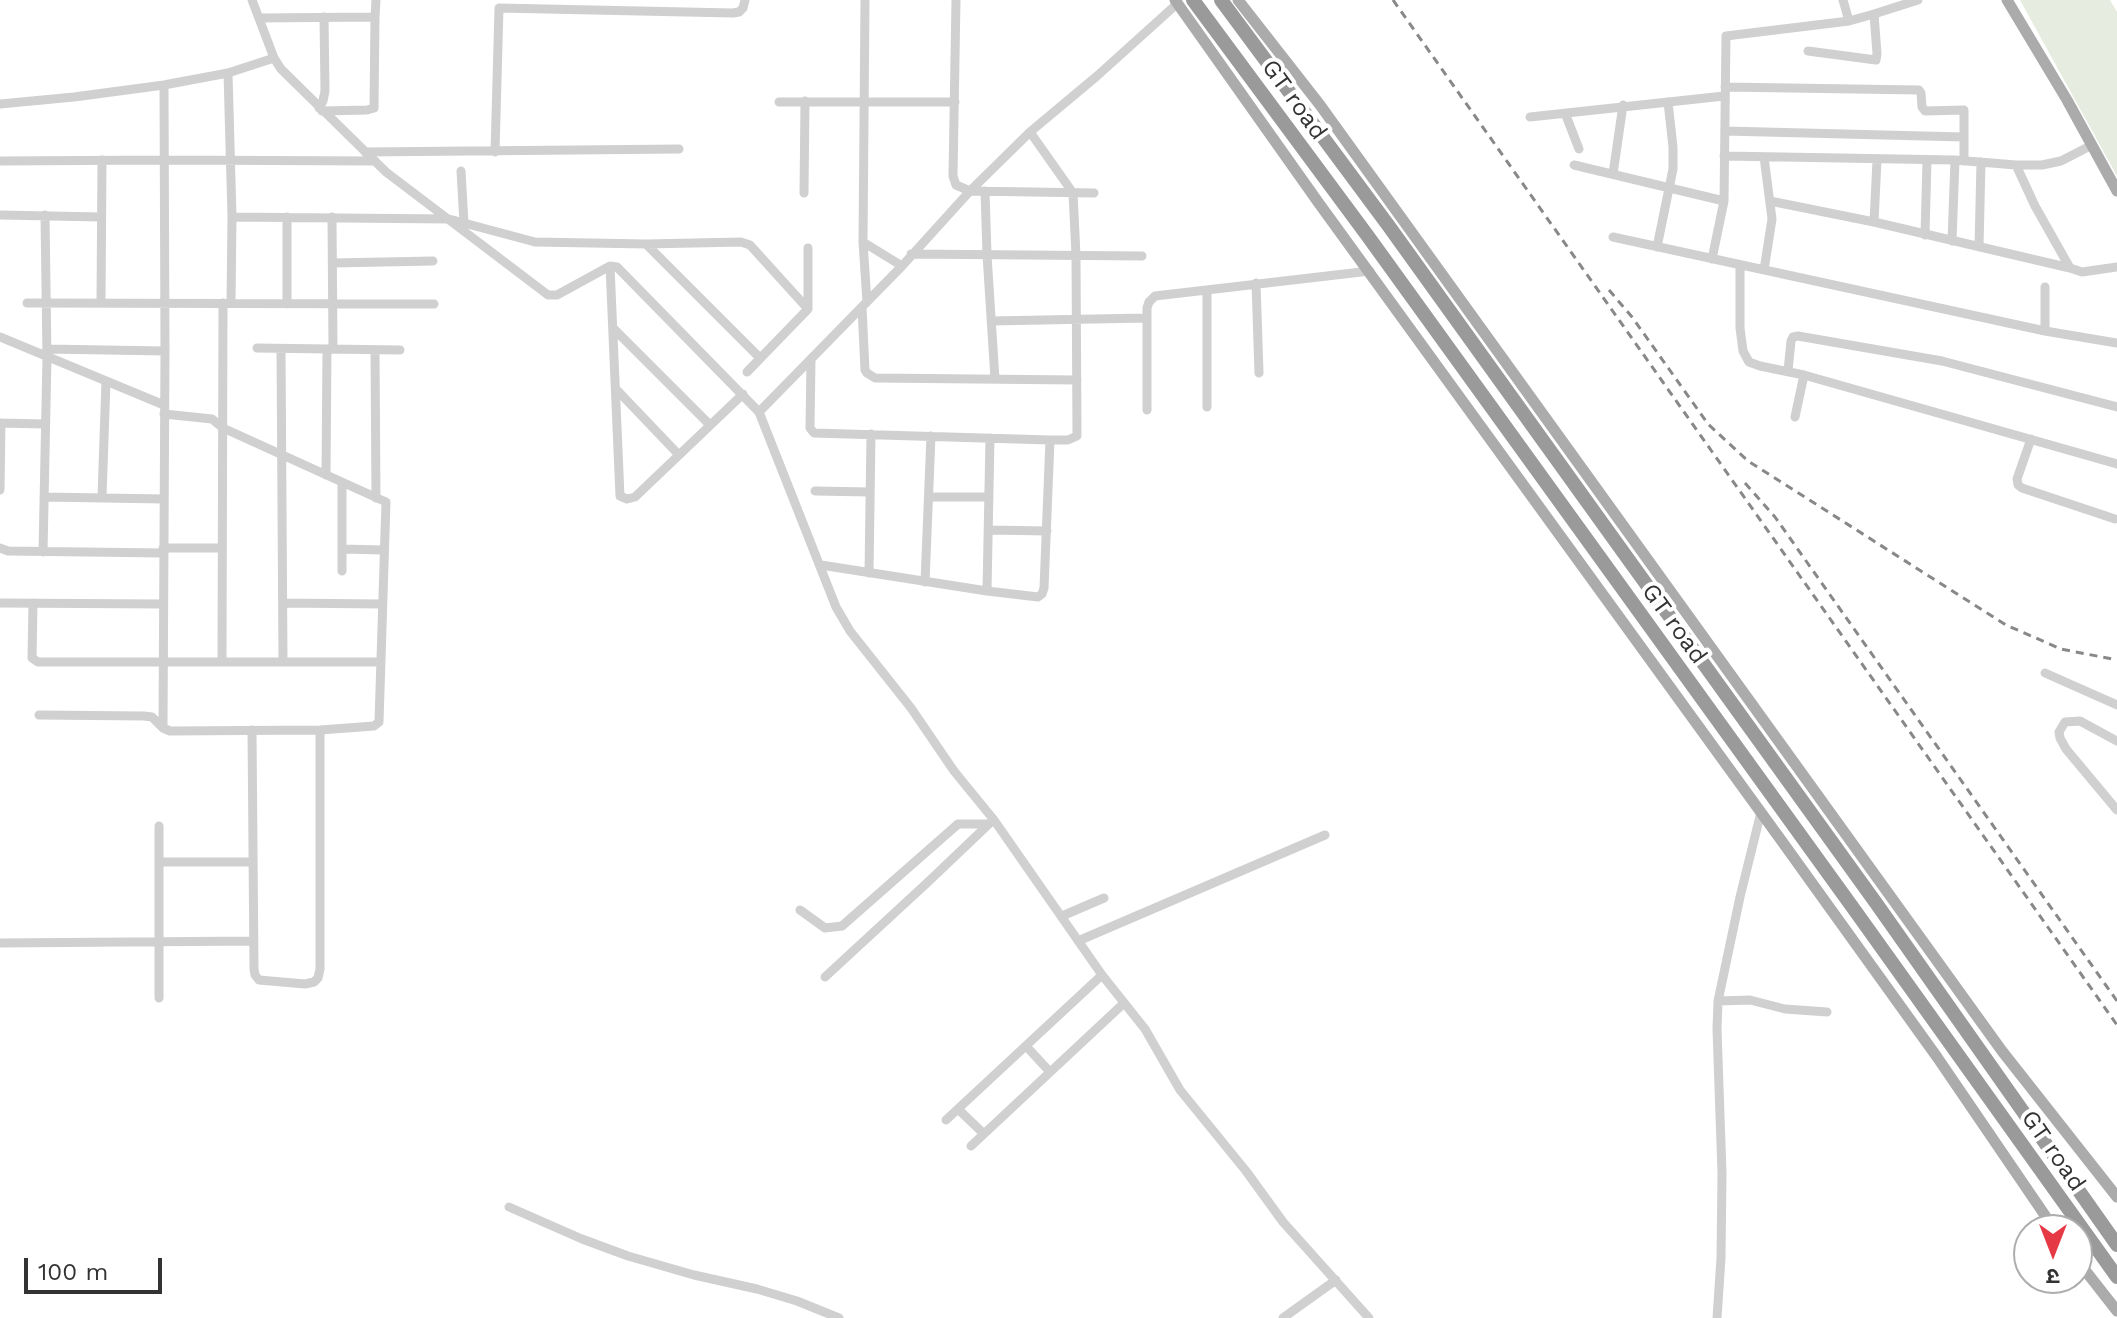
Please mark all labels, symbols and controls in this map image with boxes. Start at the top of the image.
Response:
street label: GT road [1255,54,1333,146]
street label: GT road [1635,578,1713,670]
street label: GT road [2015,1105,2091,1197]
north arrow [2013,1214,2093,1294]
scale bar [28,1242,166,1292]
text: 100 m [38,1258,108,1286]
text: उ [2047,1264,2059,1289]

